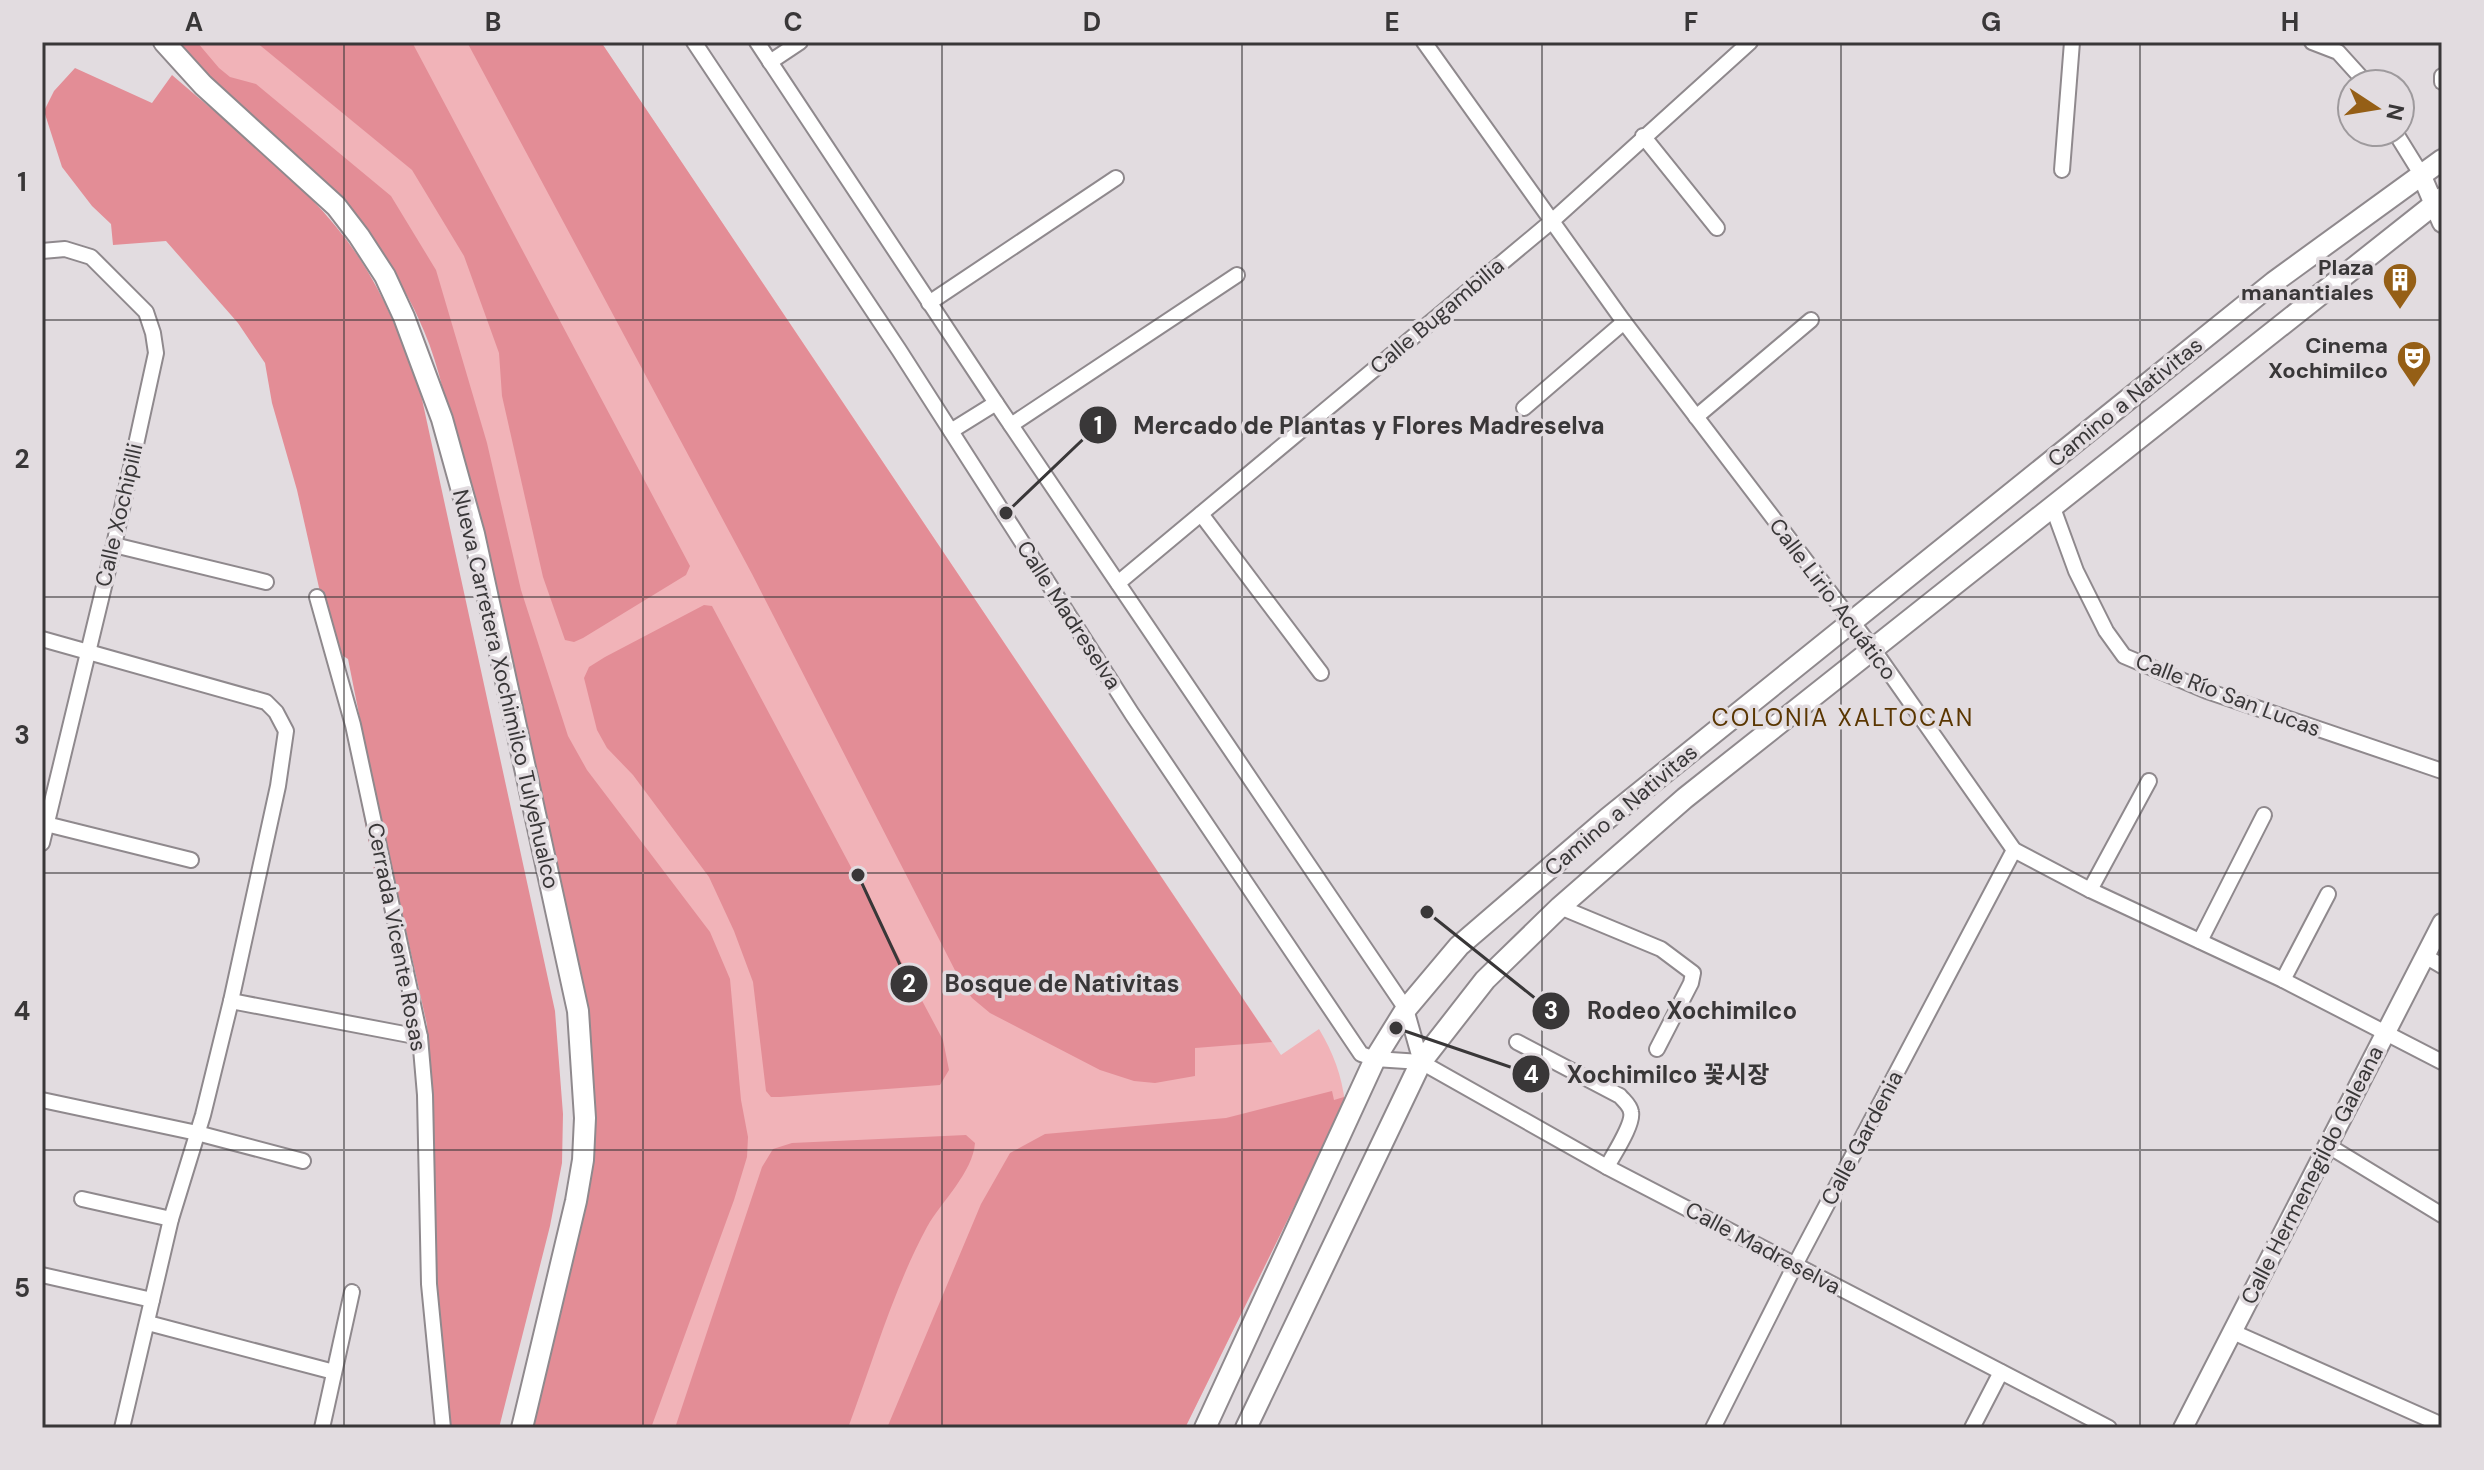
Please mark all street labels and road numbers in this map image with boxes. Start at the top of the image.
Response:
street label: Calle Bugambilia [1364,251,1510,381]
street label: Camino a Nativitas [2042,331,2208,473]
street label: Calle Xochipilli [88,441,150,589]
street label: Nueva Carretera Xochimilco Tulyehualco [446,487,566,891]
street label: Calle Lirio Acuático [1763,512,1903,686]
street label: Calle Madreselva [1010,535,1128,695]
street label: Calle Río San Lucas [2131,646,2325,744]
street label: Camino a Nativitas [1538,737,1704,883]
street label: Cerrada Vicente Rosas [361,820,433,1054]
street label: Calle Hermenegildo Galeana [2234,1041,2390,1309]
street label: Calle Gardenia [1814,1066,1910,1210]
street label: Calle Madreselva [1680,1195,1846,1301]

